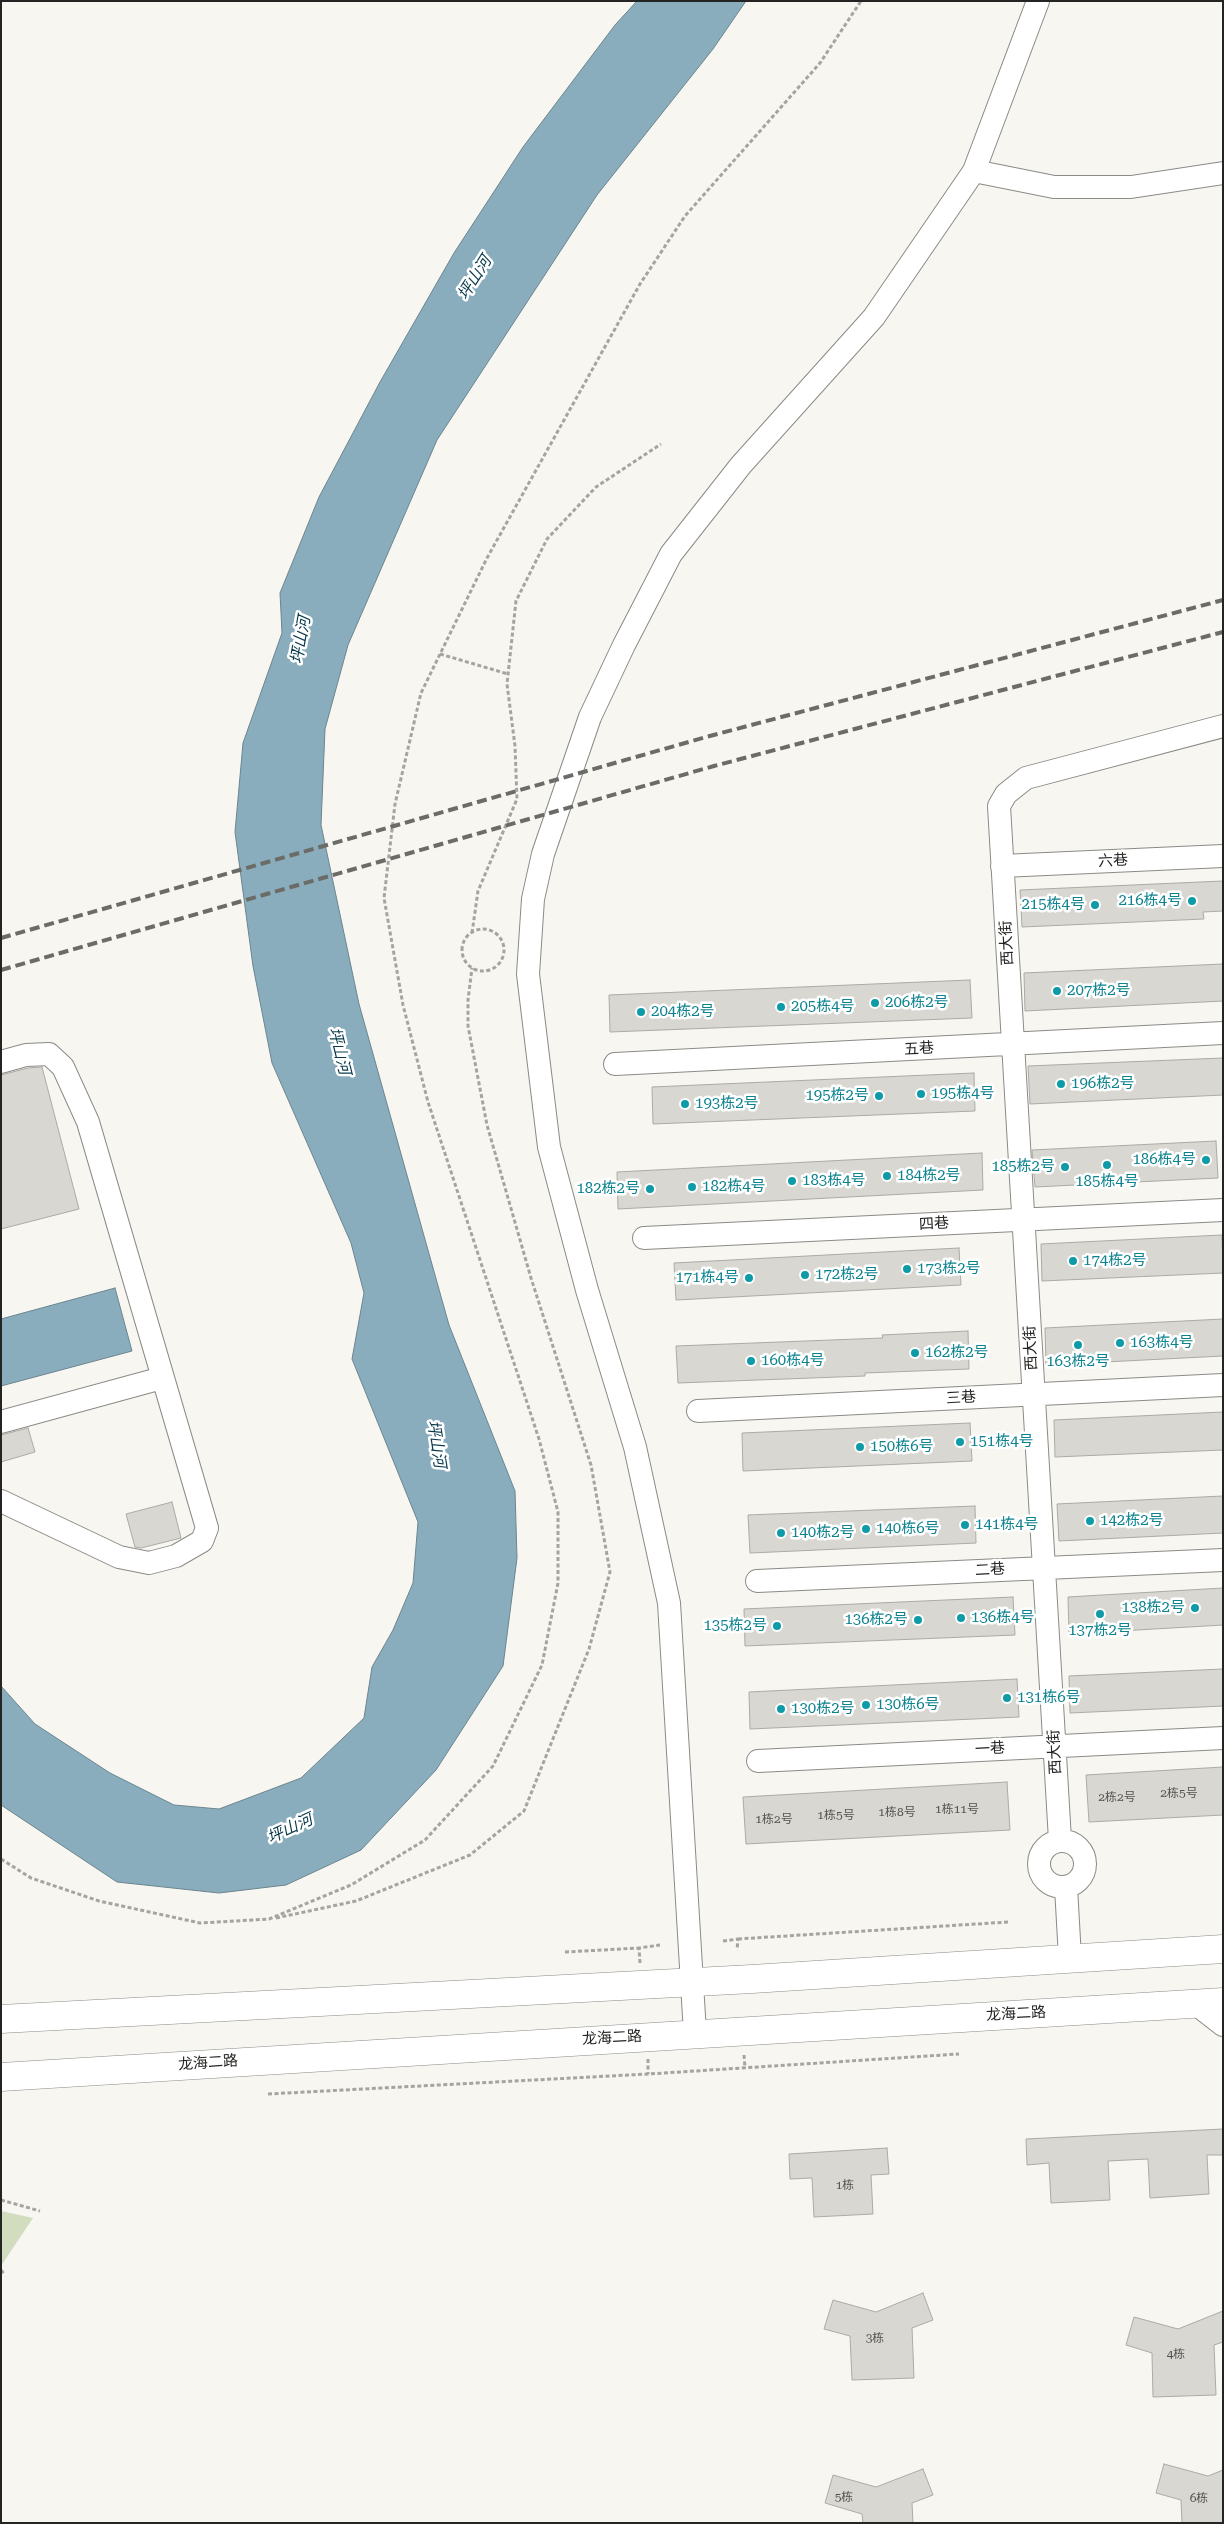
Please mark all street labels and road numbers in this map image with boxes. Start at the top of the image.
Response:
street label: 六巷 [1098,851,1128,871]
street label: 西大街 [997,920,1017,966]
street label: 五巷 [904,1039,934,1059]
street label: 四巷 [919,1214,949,1234]
street label: 西大街 [1021,1325,1041,1371]
street label: 三巷 [946,1388,976,1408]
street label: 二巷 [975,1560,1005,1580]
street label: 西大街 [1045,1729,1065,1775]
street label: 一巷 [975,1739,1005,1759]
street label: 龙海二路 [986,2003,1046,2025]
street label: 龙海二路 [582,2027,642,2049]
street label: 龙海二路 [177,2052,239,2074]

